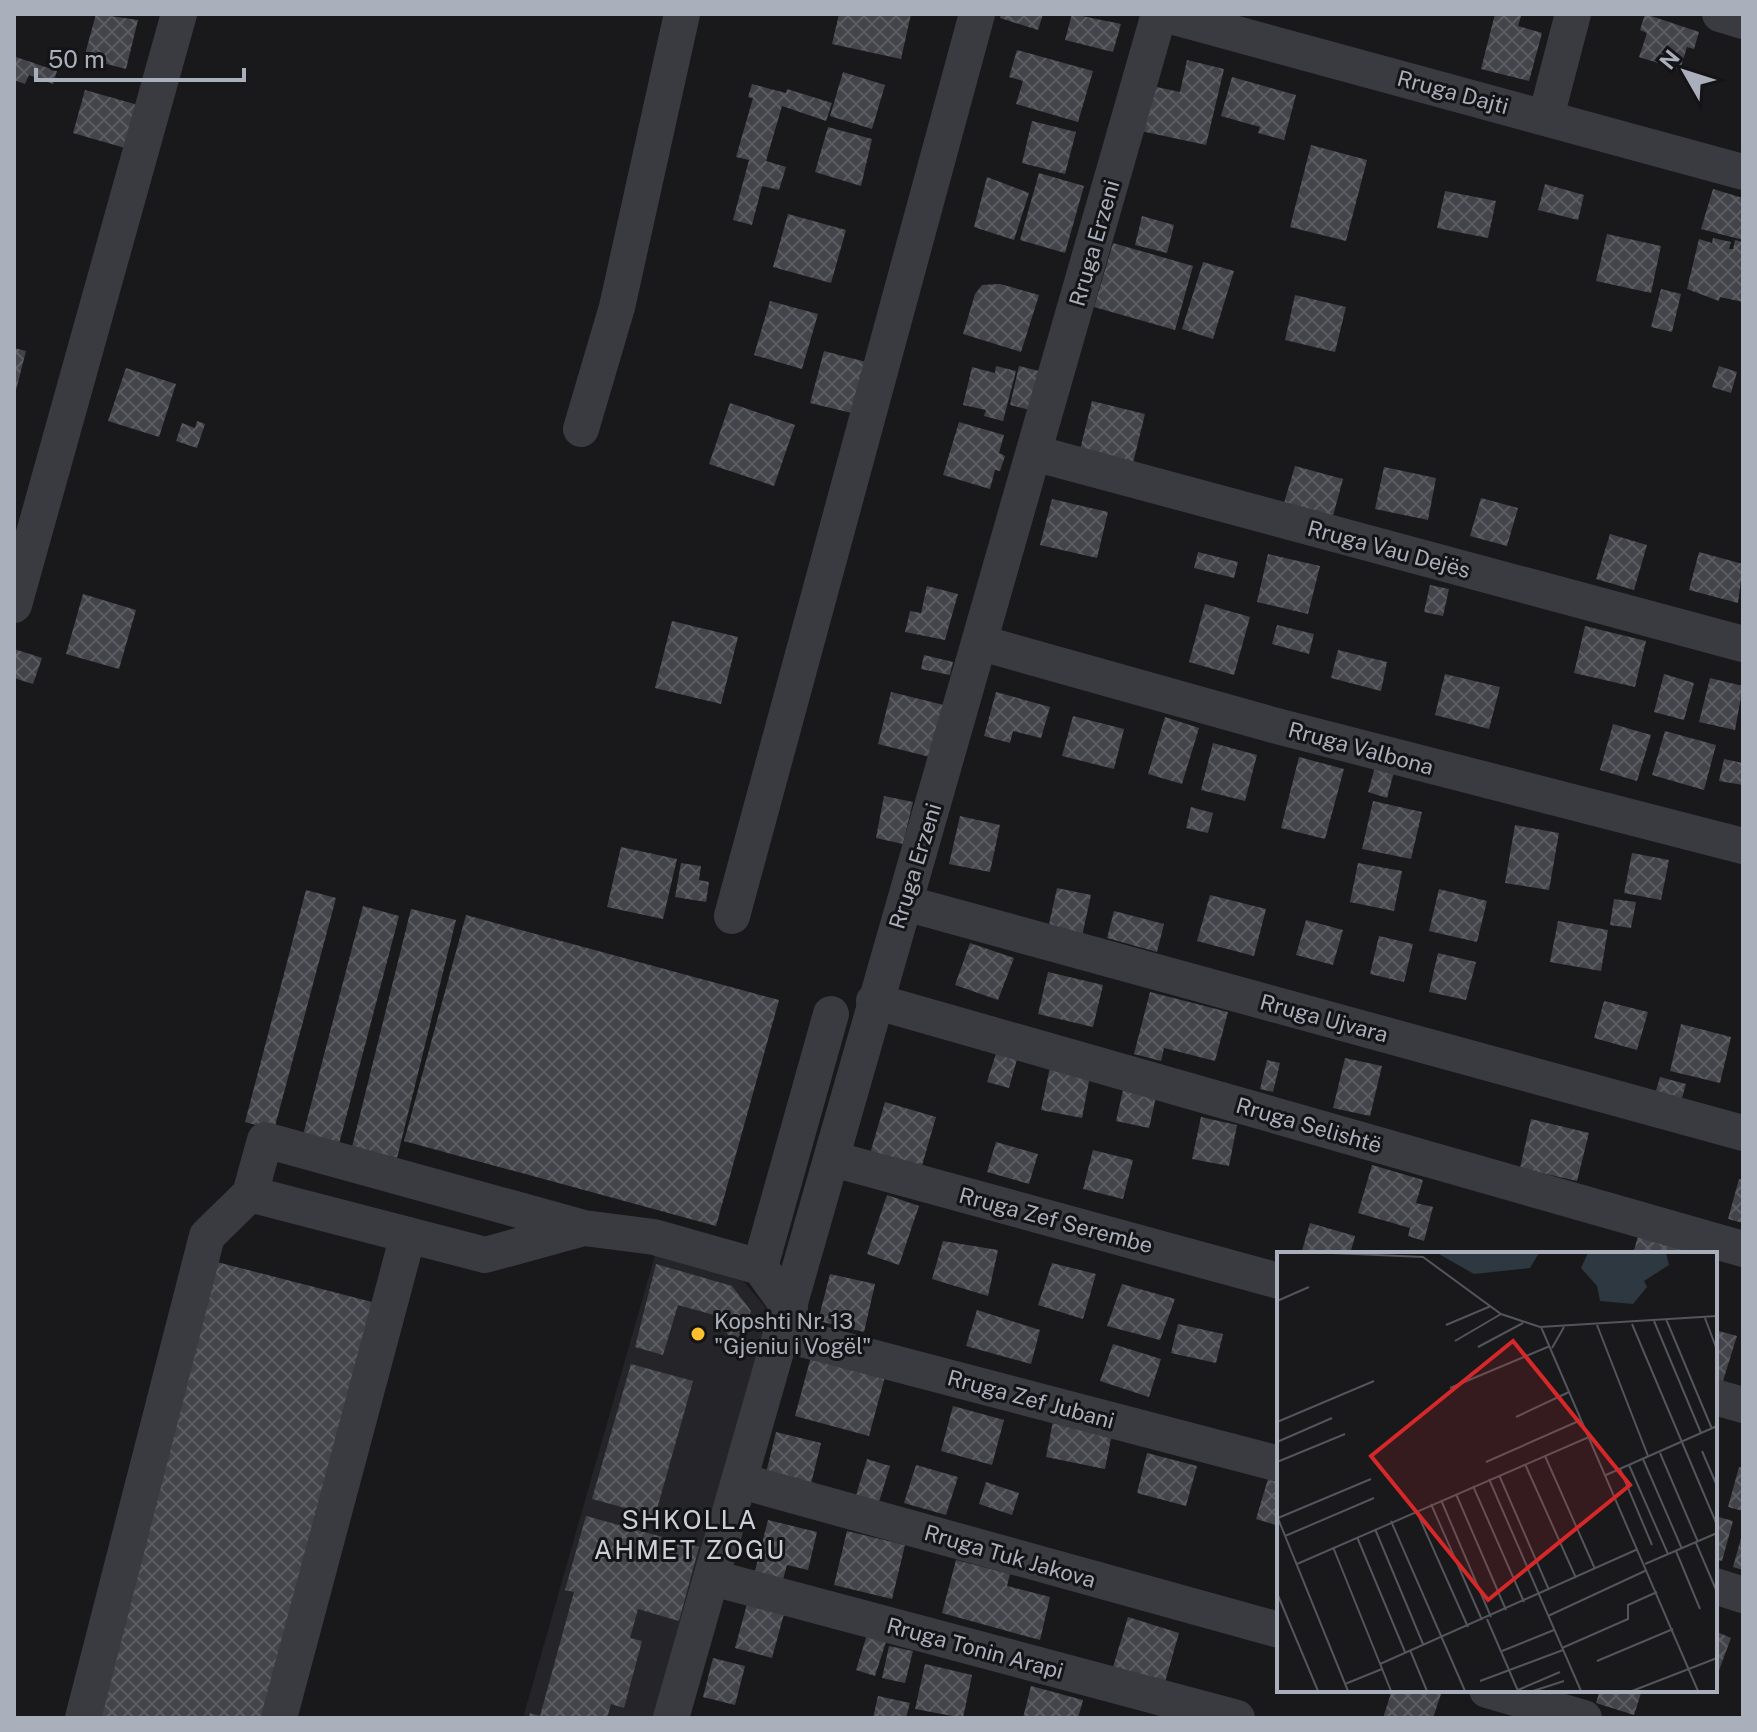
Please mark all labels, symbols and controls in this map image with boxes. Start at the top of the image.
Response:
scale bar [36,32,244,82]
north arrow [1645,32,1725,112]
text: 50 m [48,45,105,73]
text: N [1654,45,1685,74]
street label: Rruga Dajti [1395,65,1511,119]
street label: Rruga Erzeni [1064,177,1124,309]
street label: Rruga Vau Dejës [1305,515,1473,583]
street label: Rruga Valbona [1285,716,1437,780]
street label: Rruga Erzeni [884,800,946,932]
street label: Rruga Ujvara [1257,988,1391,1048]
street label: Rruga Selishtë [1233,1092,1385,1158]
street label: Rruga Zef Serembe [956,1182,1156,1258]
inset map [1277,1252,1717,1692]
place label: Kopshti Nr. 13 "Gjeniu i Vogël" [714,1308,871,1359]
marker: Kopshti Nr. 13 "Gjeniu i Vogël" [689,1325,707,1343]
street label: Rruga Zef Jubani [945,1364,1117,1434]
district label: SHKOLLA AHMET ZOGU [594,1504,786,1565]
street label: Rruga Tuk Jakova [921,1519,1099,1593]
street label: Rruga Tonin Arapi [884,1612,1066,1684]

